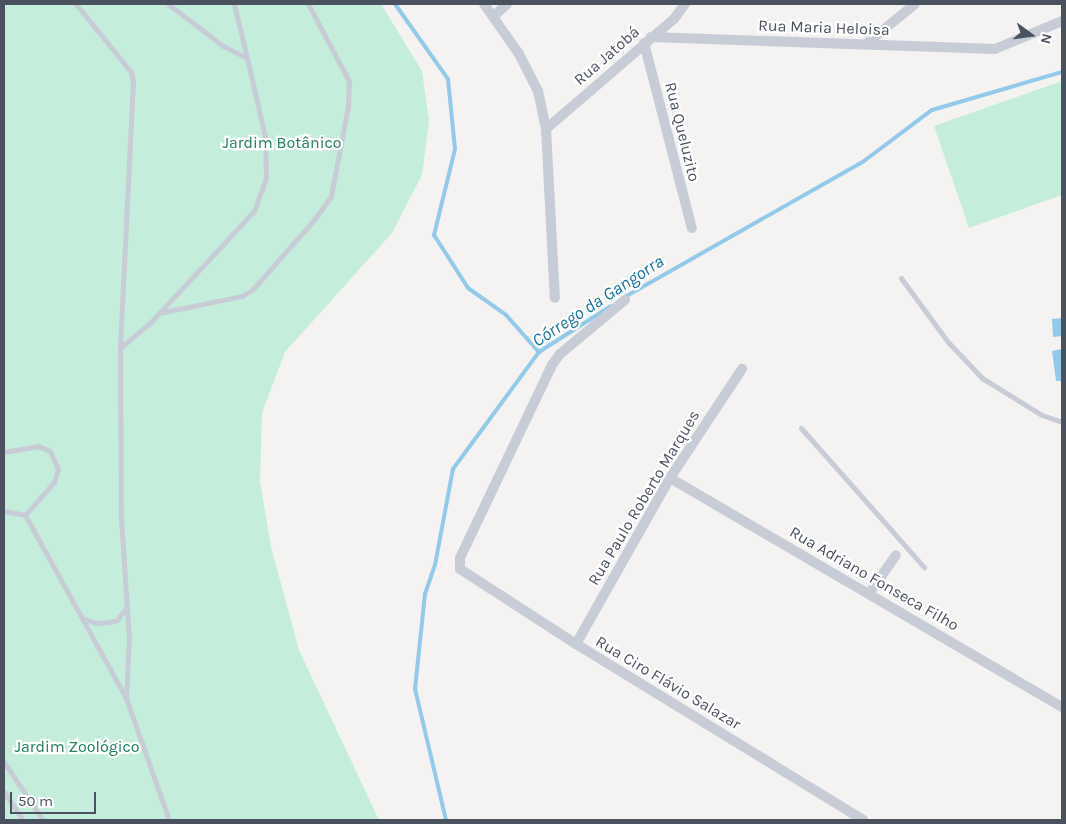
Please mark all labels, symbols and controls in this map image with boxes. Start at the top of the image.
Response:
north arrow [1006,10,1056,60]
street label: Rua Maria Heloisa [758,16,890,40]
street label: Rua Jatobá [570,22,644,90]
text: N [1037,32,1056,46]
street label: Rua Queluzito [660,80,704,184]
park label: Jardim Botânico [223,133,341,153]
water label: Córrego da Gangorra [528,250,668,352]
street label: Rua Paulo Roberto Marques [584,407,704,589]
street label: Rua Adriano Fonseca Filho [786,523,962,635]
street label: Rua Ciro Flávio Salazar [592,632,744,734]
park label: Jardim Zoológico [14,737,140,757]
scale bar [12,782,99,814]
text: 50 m [18,792,53,810]

